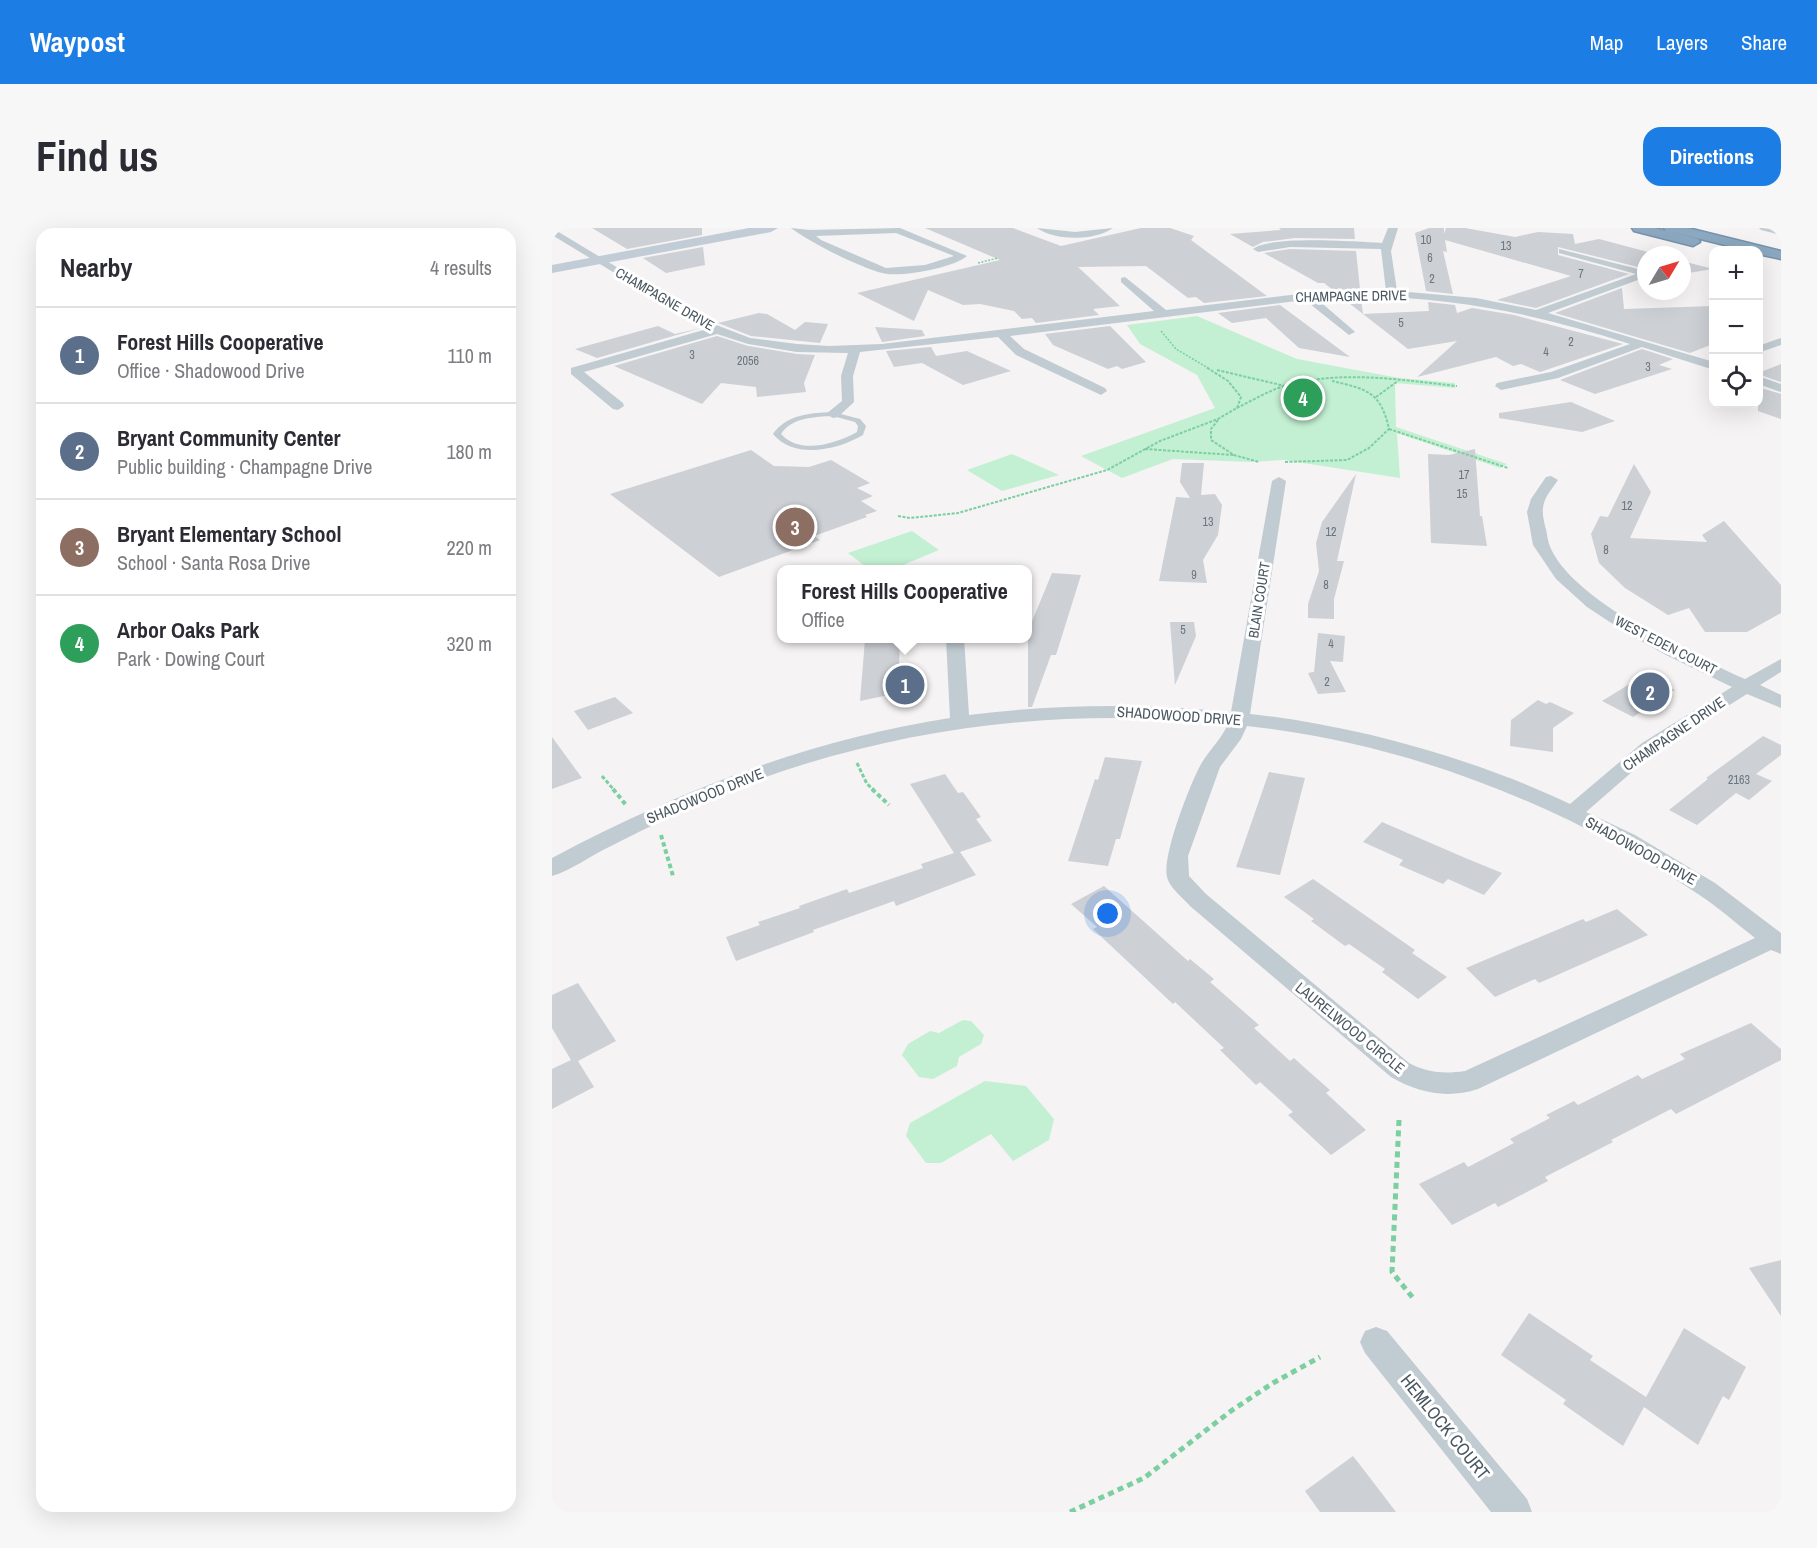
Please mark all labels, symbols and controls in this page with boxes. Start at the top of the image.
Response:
text: Waypost [30,23,125,61]
text: Map [1590,28,1623,57]
text: Layers [1656,28,1708,57]
text: Share [1741,28,1787,57]
button: Directions [1643,127,1781,186]
text: Find us [36,128,158,184]
house number: 10 [1421,232,1431,248]
house number: 13 [1501,238,1511,254]
north arrow [1637,246,1691,300]
map controls [1709,246,1763,408]
button: + [1709,246,1763,300]
text: Nearby [60,250,132,285]
house number: 6 [1427,250,1433,266]
text: 4 results [430,254,492,281]
street label: CHAMPAGNE DRIVE [612,263,718,335]
house number: 7 [1578,266,1584,282]
house number: 2 [1429,271,1435,287]
street label: CHAMPAGNE DRIVE [1295,286,1407,306]
button: − [1709,300,1763,354]
house number: 5 [1398,315,1404,331]
text: Forest Hills Cooperative [117,327,324,357]
house number: 2 [1568,334,1574,350]
text: 1 [75,342,84,369]
text: 110 m [448,342,492,369]
house number: 4 [1543,344,1549,360]
house number: 3 [689,347,695,363]
house number: 2056 [737,353,759,369]
button: locate [1709,354,1763,408]
text: Office · Shadowood Drive [117,357,305,384]
house number: 3 [1645,359,1651,375]
pin: 4 [1284,376,1323,420]
text: Bryant Community Center [117,423,341,453]
text: 2 [75,438,84,465]
text: 180 m [446,438,492,465]
text: Public building · Champagne Drive [117,453,372,480]
house number: 17 [1459,467,1470,483]
house number: 15 [1457,486,1468,502]
house number: 12 [1622,498,1632,514]
pin: 3 [776,504,814,550]
house number: 13 [1203,514,1213,530]
text: Bryant Elementary School [117,519,342,549]
house number: 12 [1326,524,1336,540]
text: 3 [75,534,84,561]
text: 220 m [446,534,492,561]
house number: 8 [1603,542,1609,558]
text: School · Santa Rosa Drive [117,549,310,576]
street label: BLAIN COURT [1244,561,1274,639]
popup [777,565,1032,643]
house number: 9 [1191,567,1197,583]
text: Forest Hills Cooperative [801,576,1008,606]
house number: 8 [1323,577,1329,593]
text: Office [801,606,845,633]
street label: WEST EDEN COURT [1612,612,1720,678]
text: Arbor Oaks Park [117,615,259,645]
house number: 5 [1180,622,1186,638]
text: 4 [75,630,84,657]
text: 320 m [446,630,492,657]
house number: 4 [1328,636,1334,652]
text: Park · Dowing Court [117,645,265,672]
pin: 1 [886,662,924,708]
pin: 2 [1630,670,1670,714]
house number: 2 [1324,674,1330,690]
street label: CHAMPAGNE DRIVE [1618,691,1729,776]
street label: SHADOWOOD DRIVE [1116,701,1242,730]
street label: SHADOWOOD DRIVE [643,763,766,829]
house number: 2163 [1728,772,1750,788]
street label: SHADOWOOD DRIVE [1582,811,1701,890]
your location [1093,899,1122,928]
street label: LAURELWOOD CIRCLE [1291,977,1409,1078]
street label: HEMLOCK COURT [1395,1369,1496,1485]

